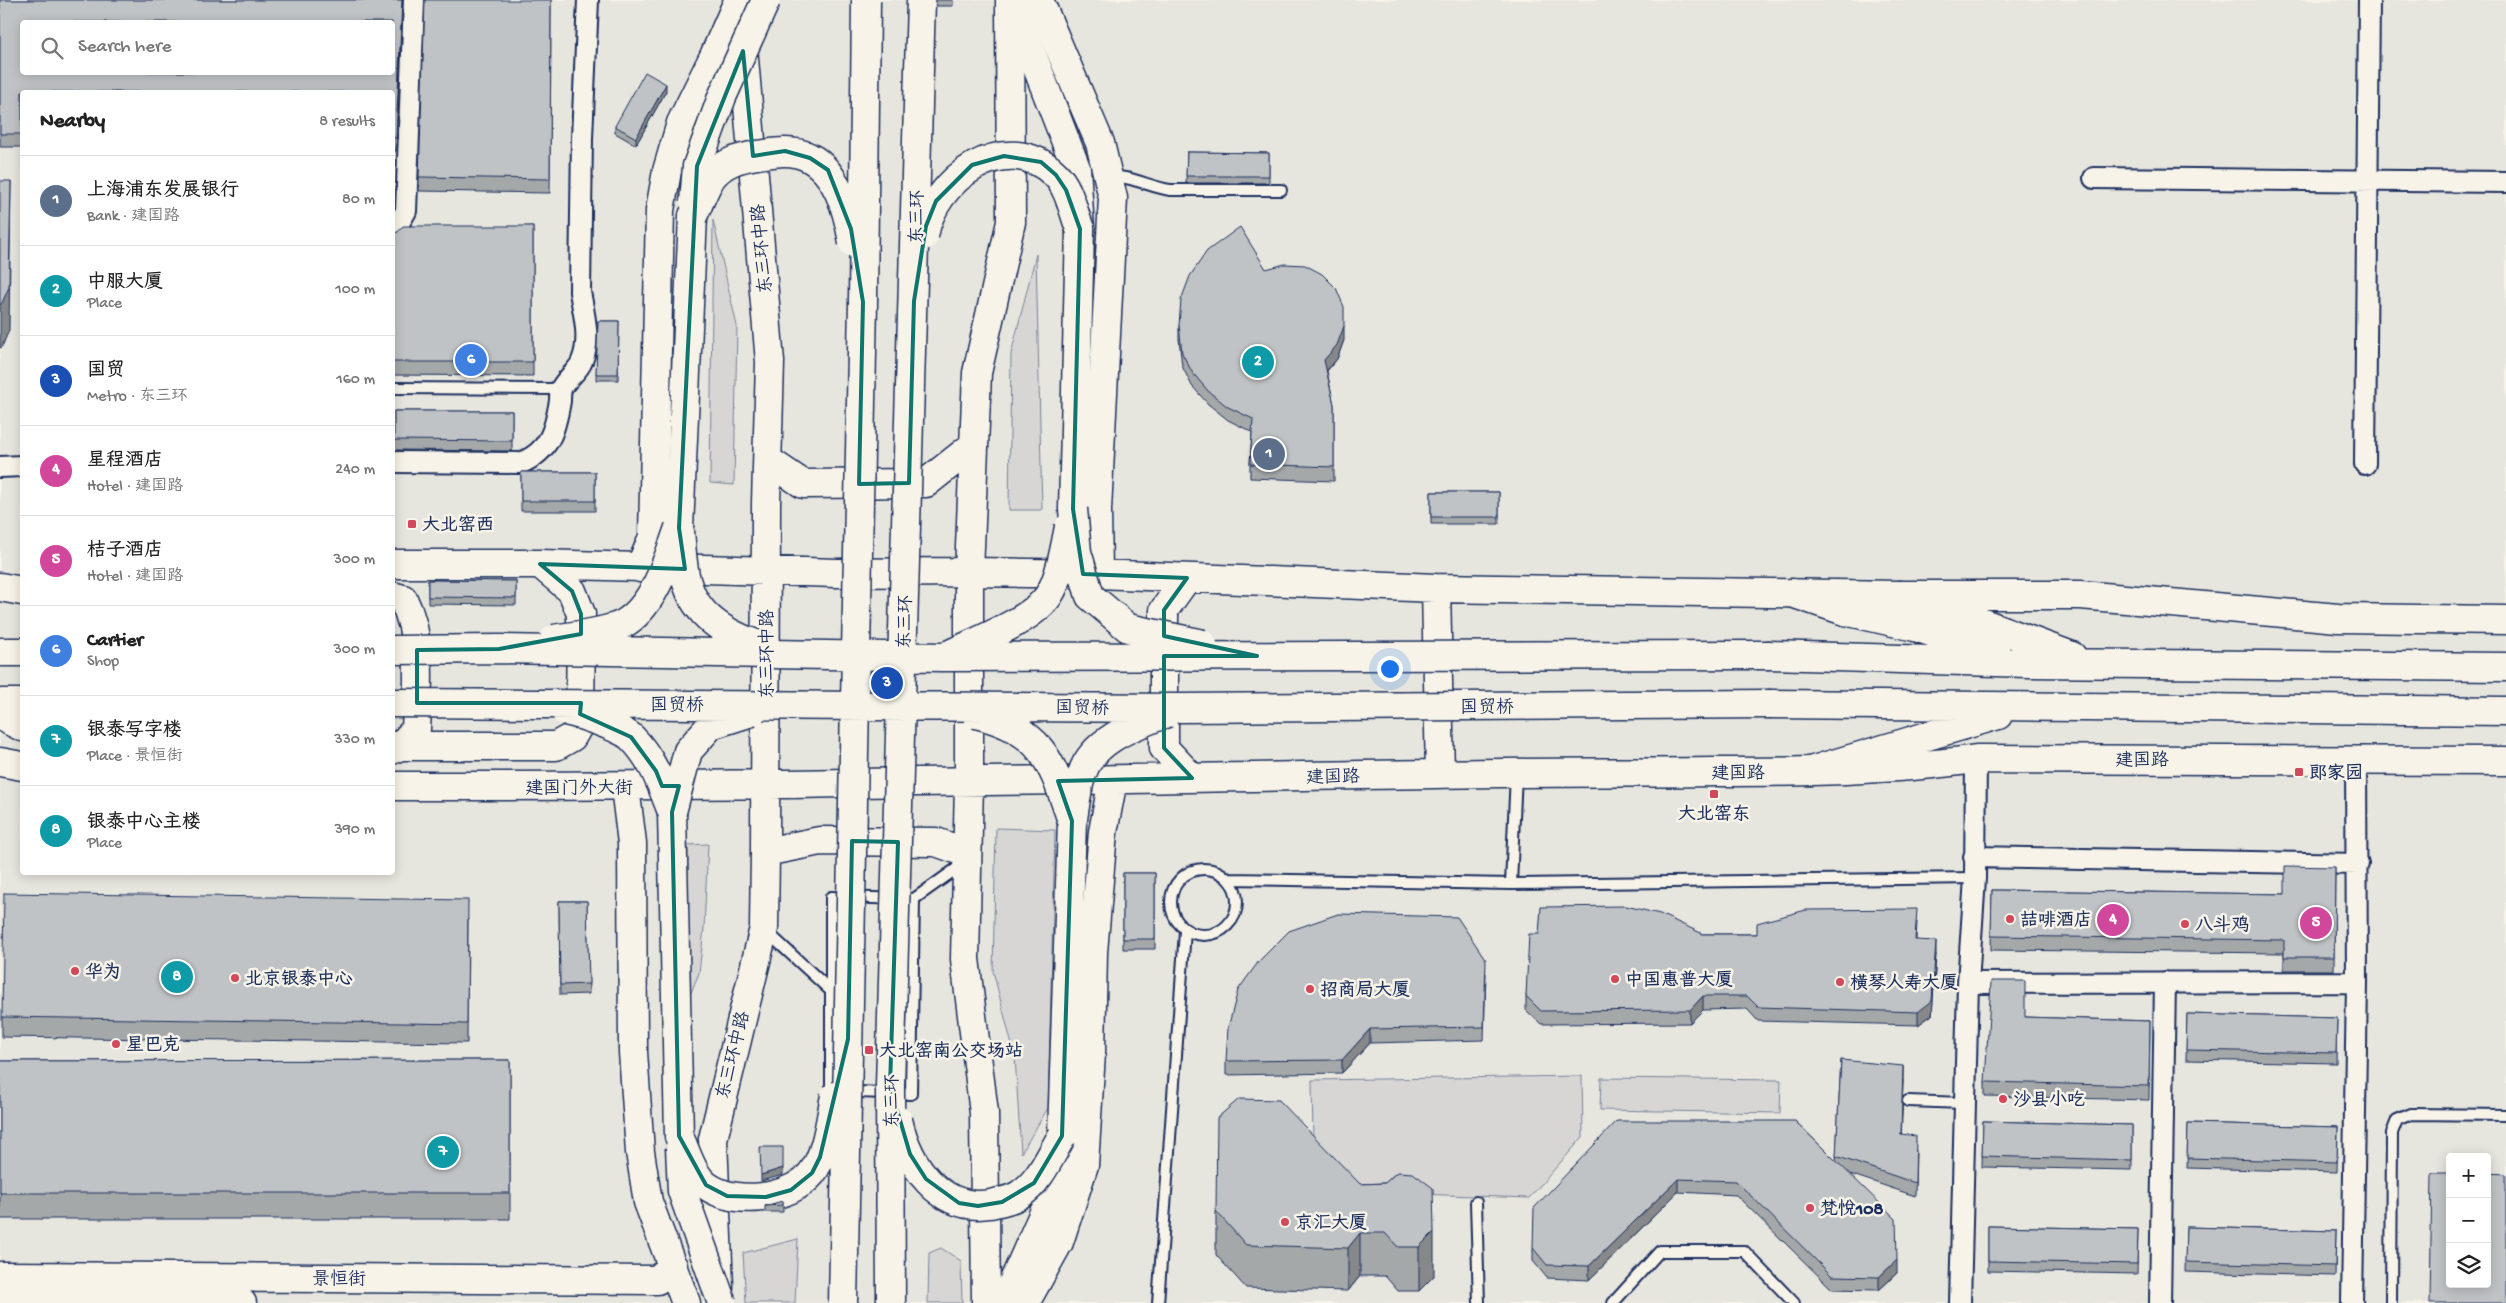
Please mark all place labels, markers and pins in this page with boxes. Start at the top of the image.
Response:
pin: 6 [455,341,487,379]
pin: 2 [1242,343,1274,381]
pin: 1 [1253,435,1285,473]
place label: 大北窑西 [422,514,494,537]
marker: 大北窑西 [406,518,418,530]
pin: 3 [871,664,903,702]
place label: 郎家园 [2309,763,2363,785]
marker: 郎家园 [2293,766,2305,778]
marker: 大北窑东 [1708,788,1720,800]
place label: 大北窑东 [1678,803,1750,826]
pin: 4 [2097,901,2129,939]
pin: 5 [2300,904,2332,942]
place label: 喆啡酒店 [2020,910,2092,932]
marker: 喆啡酒店 [2004,913,2016,925]
place label: 八斗鸡 [2195,915,2249,937]
marker: 八斗鸡 [2179,918,2191,930]
pin: 8 [161,958,193,996]
place label: 华为 [85,962,121,984]
marker: 华为 [69,965,81,977]
place label: 北京银泰中心 [245,968,353,991]
place label: 中国惠普大厦 [1625,969,1733,992]
marker: 北京银泰中心 [229,972,241,984]
marker: 中国惠普大厦 [1609,973,1621,985]
place label: 横琴人寿大厦 [1850,973,1958,995]
marker: 横琴人寿大厦 [1834,976,1846,988]
place label: 招商局大厦 [1320,980,1410,1002]
marker: 招商局大厦 [1304,983,1316,995]
place label: 星巴克 [126,1035,180,1057]
marker: 星巴克 [110,1038,122,1050]
place label: 大北窑南公交场站 [879,1040,1023,1063]
marker: 大北窑南公交场站 [863,1044,875,1056]
place label: 沙县小吃 [2013,1090,2085,1112]
marker: 沙县小吃 [1997,1093,2009,1105]
pin: 7 [427,1133,459,1171]
place label: 梵悦108 [1820,1199,1883,1221]
marker: 梵悦108 [1804,1202,1816,1214]
place label: 京汇大厦 [1295,1213,1367,1235]
marker: 京汇大厦 [1279,1216,1291,1228]

